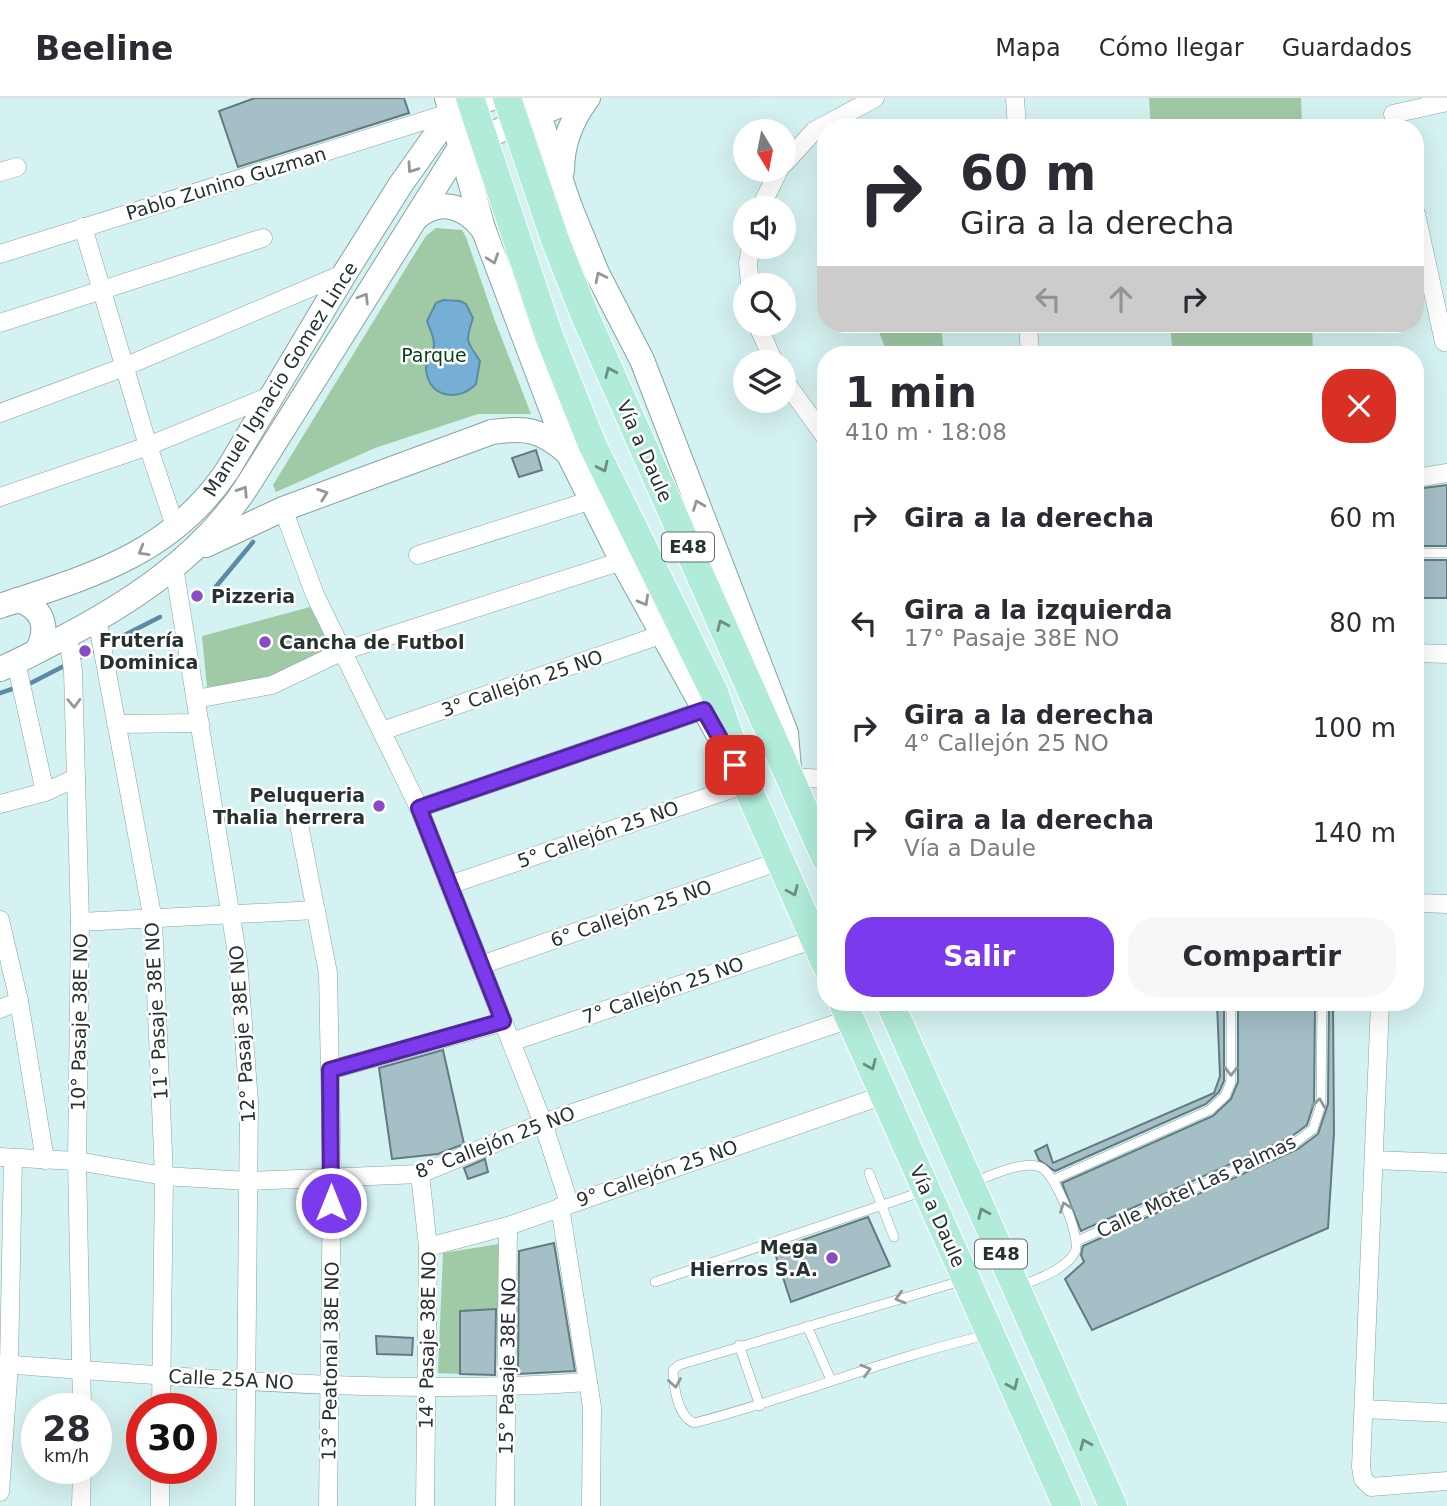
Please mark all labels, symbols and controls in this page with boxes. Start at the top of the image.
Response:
text: Beeline [35,29,173,68]
text: Mapa [995,34,1061,62]
text: Cómo llegar [1099,34,1244,62]
text: Guardados [1282,34,1412,62]
north arrow [733,119,796,182]
map controls [733,119,796,413]
street label: Pablo Zunino Guzman [123,142,329,224]
text: 60 m [960,145,1096,202]
icon: right [845,147,936,238]
one-way arrow [408,160,421,173]
button: sound [733,196,796,259]
text: Gira a la derecha [960,204,1235,242]
one-way arrow [485,252,499,265]
street label: Manuel Ignacio Gomez Lince [198,258,362,500]
one-way arrow [594,272,608,285]
button: search [733,273,796,336]
icon: left [1029,280,1067,318]
icon: ahead [1102,280,1140,318]
icon: right [1175,280,1213,318]
one-way arrow [355,293,368,306]
park label: Parque [401,344,467,366]
button: layers [733,350,796,413]
one-way arrow [604,367,618,379]
text: 1 min [845,368,977,417]
button: close [1322,369,1396,443]
street label: Vía a Daule [613,397,677,505]
text: 410 m · 18:08 [845,419,1007,445]
one-way arrow [595,460,609,472]
one-way arrow [235,486,248,499]
one-way arrow [316,488,328,502]
icon: right [845,499,883,537]
one-way arrow [692,500,706,512]
text: Gira a la derecha [904,503,1154,533]
text: 60 m [1329,503,1396,533]
road number: E48 [662,532,714,561]
one-way arrow [138,543,151,556]
place label: Pizzeria [211,585,295,607]
marker: Pizzeria [189,588,205,604]
one-way arrow [636,593,649,606]
text: Gira a la izquierda [904,595,1172,625]
icon: left [845,604,883,642]
text: 80 m [1329,608,1396,638]
one-way arrow [716,620,730,632]
text: 17° Pasaje 38E NO [904,625,1119,651]
place label: Frutería Dominica [99,629,198,673]
place label: Cancha de Futbol [279,631,464,653]
marker: Cancha de Futbol [257,634,273,650]
marker: Frutería Dominica [77,643,93,659]
street label: 3° Callejón 25 NO [438,645,606,721]
one-way arrow [66,698,81,709]
text: Gira a la derecha [904,700,1154,730]
icon: right [845,709,883,747]
text: 100 m [1313,713,1396,743]
text: 4° Callejón 25 NO [904,730,1109,756]
pin [705,735,765,795]
icon: arrive [716,746,754,784]
place label: Peluqueria Thalia herrera [213,784,365,828]
street label: 5° Callejón 25 NO [514,796,682,872]
marker: Peluqueria Thalia herrera [371,798,387,814]
text: Gira a la derecha [904,805,1154,835]
icon: right [845,814,883,852]
text: 140 m [1313,818,1396,848]
text: Vía a Daule [904,835,1036,861]
street label: 6° Callejón 25 NO [547,875,715,951]
one-way arrow [785,884,799,896]
button: Salir [845,917,1114,997]
button: Compartir [1128,917,1396,997]
street label: 11° Pasaje 38E NO [140,922,172,1100]
street label: 10° Pasaje 38E NO [66,933,92,1111]
street label: 12° Pasaje 38E NO [225,944,259,1124]
street label: 7° Callejón 25 NO [579,952,747,1028]
one-way arrow [863,1058,877,1070]
one-way arrow [1223,1066,1239,1077]
one-way arrow [1311,1097,1326,1109]
street label: 8° Callejón 25 NO [412,1101,578,1183]
street label: Calle Motel Las Palmas [1093,1130,1299,1242]
street label: 9° Callejón 25 NO [573,1135,741,1211]
street label: Vía a Daule [906,1162,970,1270]
position arrow [294,1166,368,1240]
one-way arrow [1059,1201,1073,1214]
one-way arrow [977,1208,991,1220]
place label: Mega Hierros S.A. [690,1236,818,1280]
road number: E48 [975,1240,1027,1268]
marker: Mega Hierros S.A. [824,1250,840,1266]
street label: 14° Pasaje 38E NO [414,1251,440,1429]
street label: 13° Peatonal 38E NO [317,1261,343,1461]
street label: 15° Pasaje 38E NO [494,1277,520,1455]
one-way arrow [895,1290,907,1305]
one-way arrow [859,1363,871,1378]
street label: Calle 25A NO [168,1365,294,1393]
one-way arrow [667,1377,682,1389]
one-way arrow [1005,1378,1019,1390]
speed limit sign: 30 [126,1393,217,1484]
text: 28 [42,1409,91,1449]
one-way arrow [1079,1438,1093,1451]
text: km/h [44,1445,89,1466]

